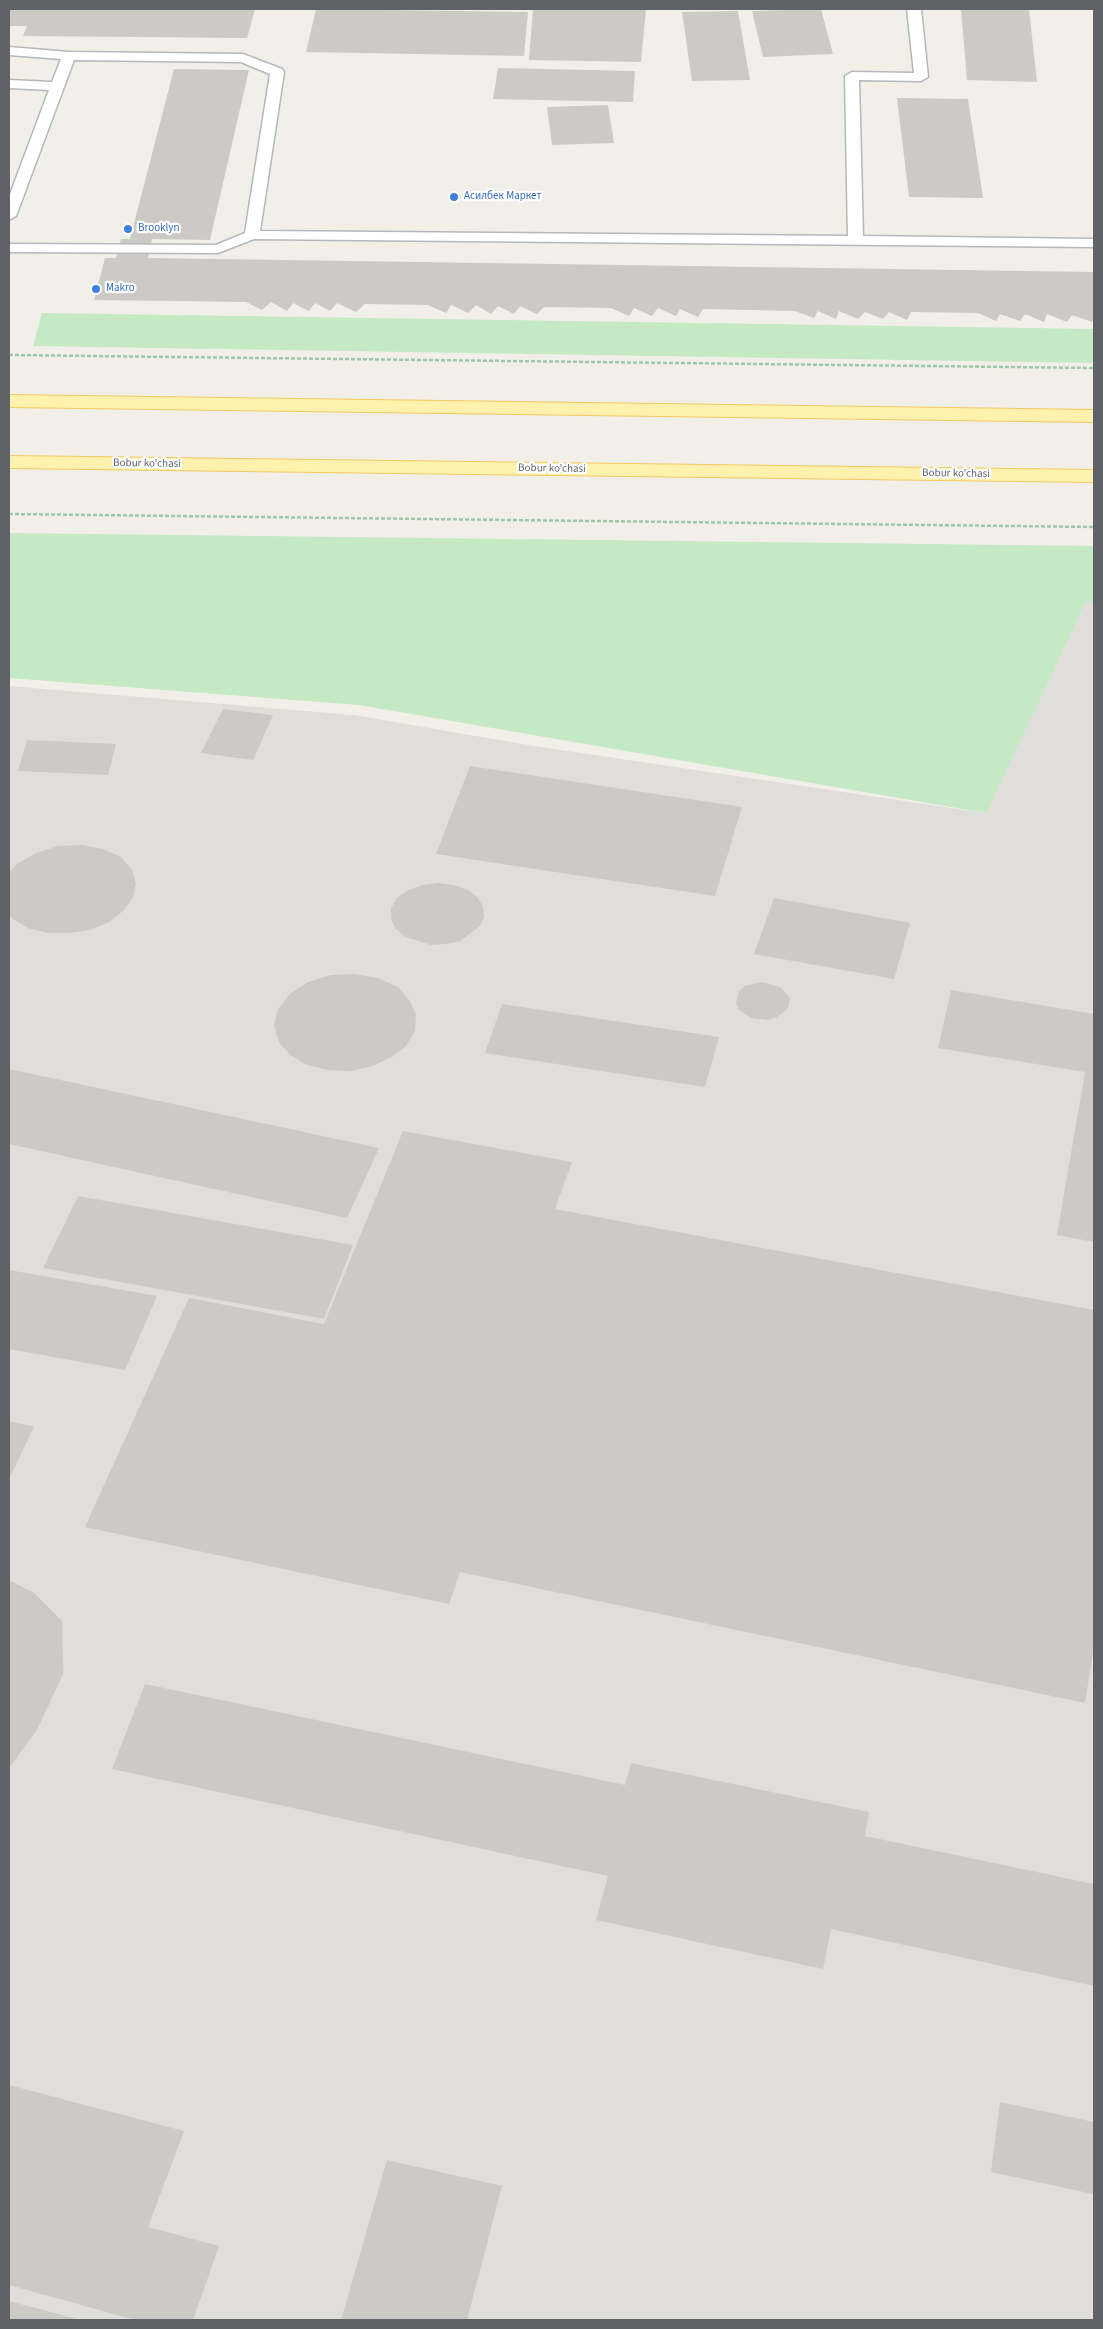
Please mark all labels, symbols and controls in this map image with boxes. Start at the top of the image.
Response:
place label: Асилбек Маркет [464,190,541,204]
marker: Асилбек Маркет [448,191,460,203]
place label: Brooklyn [138,222,180,236]
marker: Brooklyn [122,223,134,235]
place label: Makro [106,282,135,296]
marker: Makro [90,283,102,295]
street label: Bobur ko'chasi [113,457,181,471]
street label: Bobur ko'chasi [518,462,586,476]
street label: Bobur ko'chasi [922,467,990,481]

